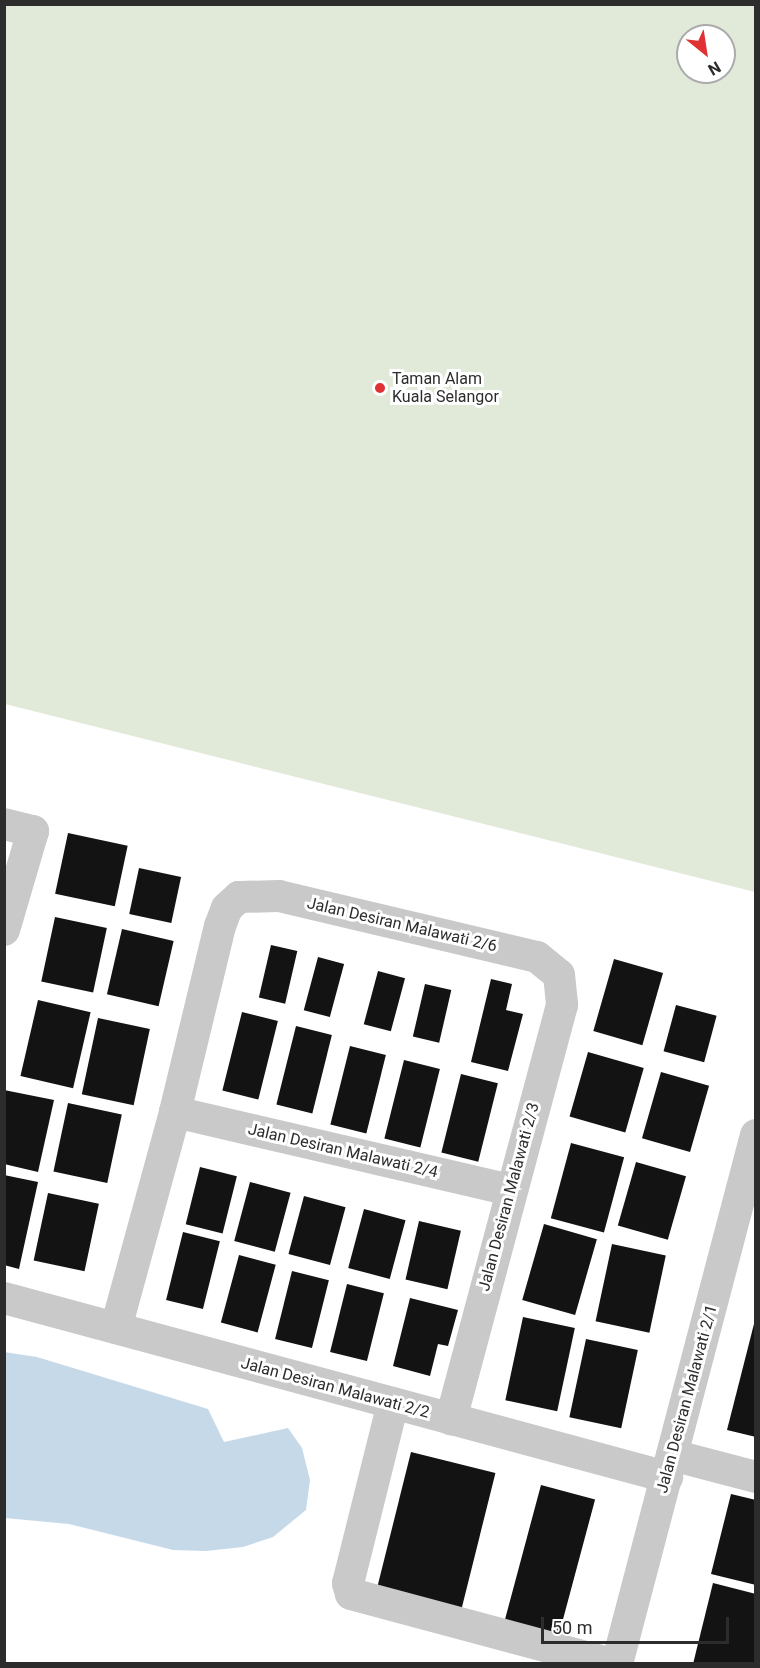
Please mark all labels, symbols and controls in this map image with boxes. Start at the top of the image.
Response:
north arrow [676,24,736,84]
text: N [705,57,724,79]
place label: Taman Alam Kuala Selangor [392,369,499,407]
marker: Taman Alam Kuala Selangor [373,381,387,395]
street label: Jalan Desiran Malawati 2/6 [305,894,499,956]
street label: Jalan Desiran Malawati 2/3 [475,1101,543,1293]
street label: Jalan Desiran Malawati 2/4 [246,1120,440,1182]
street label: Jalan Desiran Malawati 2/1 [653,1303,721,1495]
street label: Jalan Desiran Malawati 2/2 [239,1354,431,1422]
scale bar [544,1605,732,1643]
text: 50 m [552,1617,592,1638]

